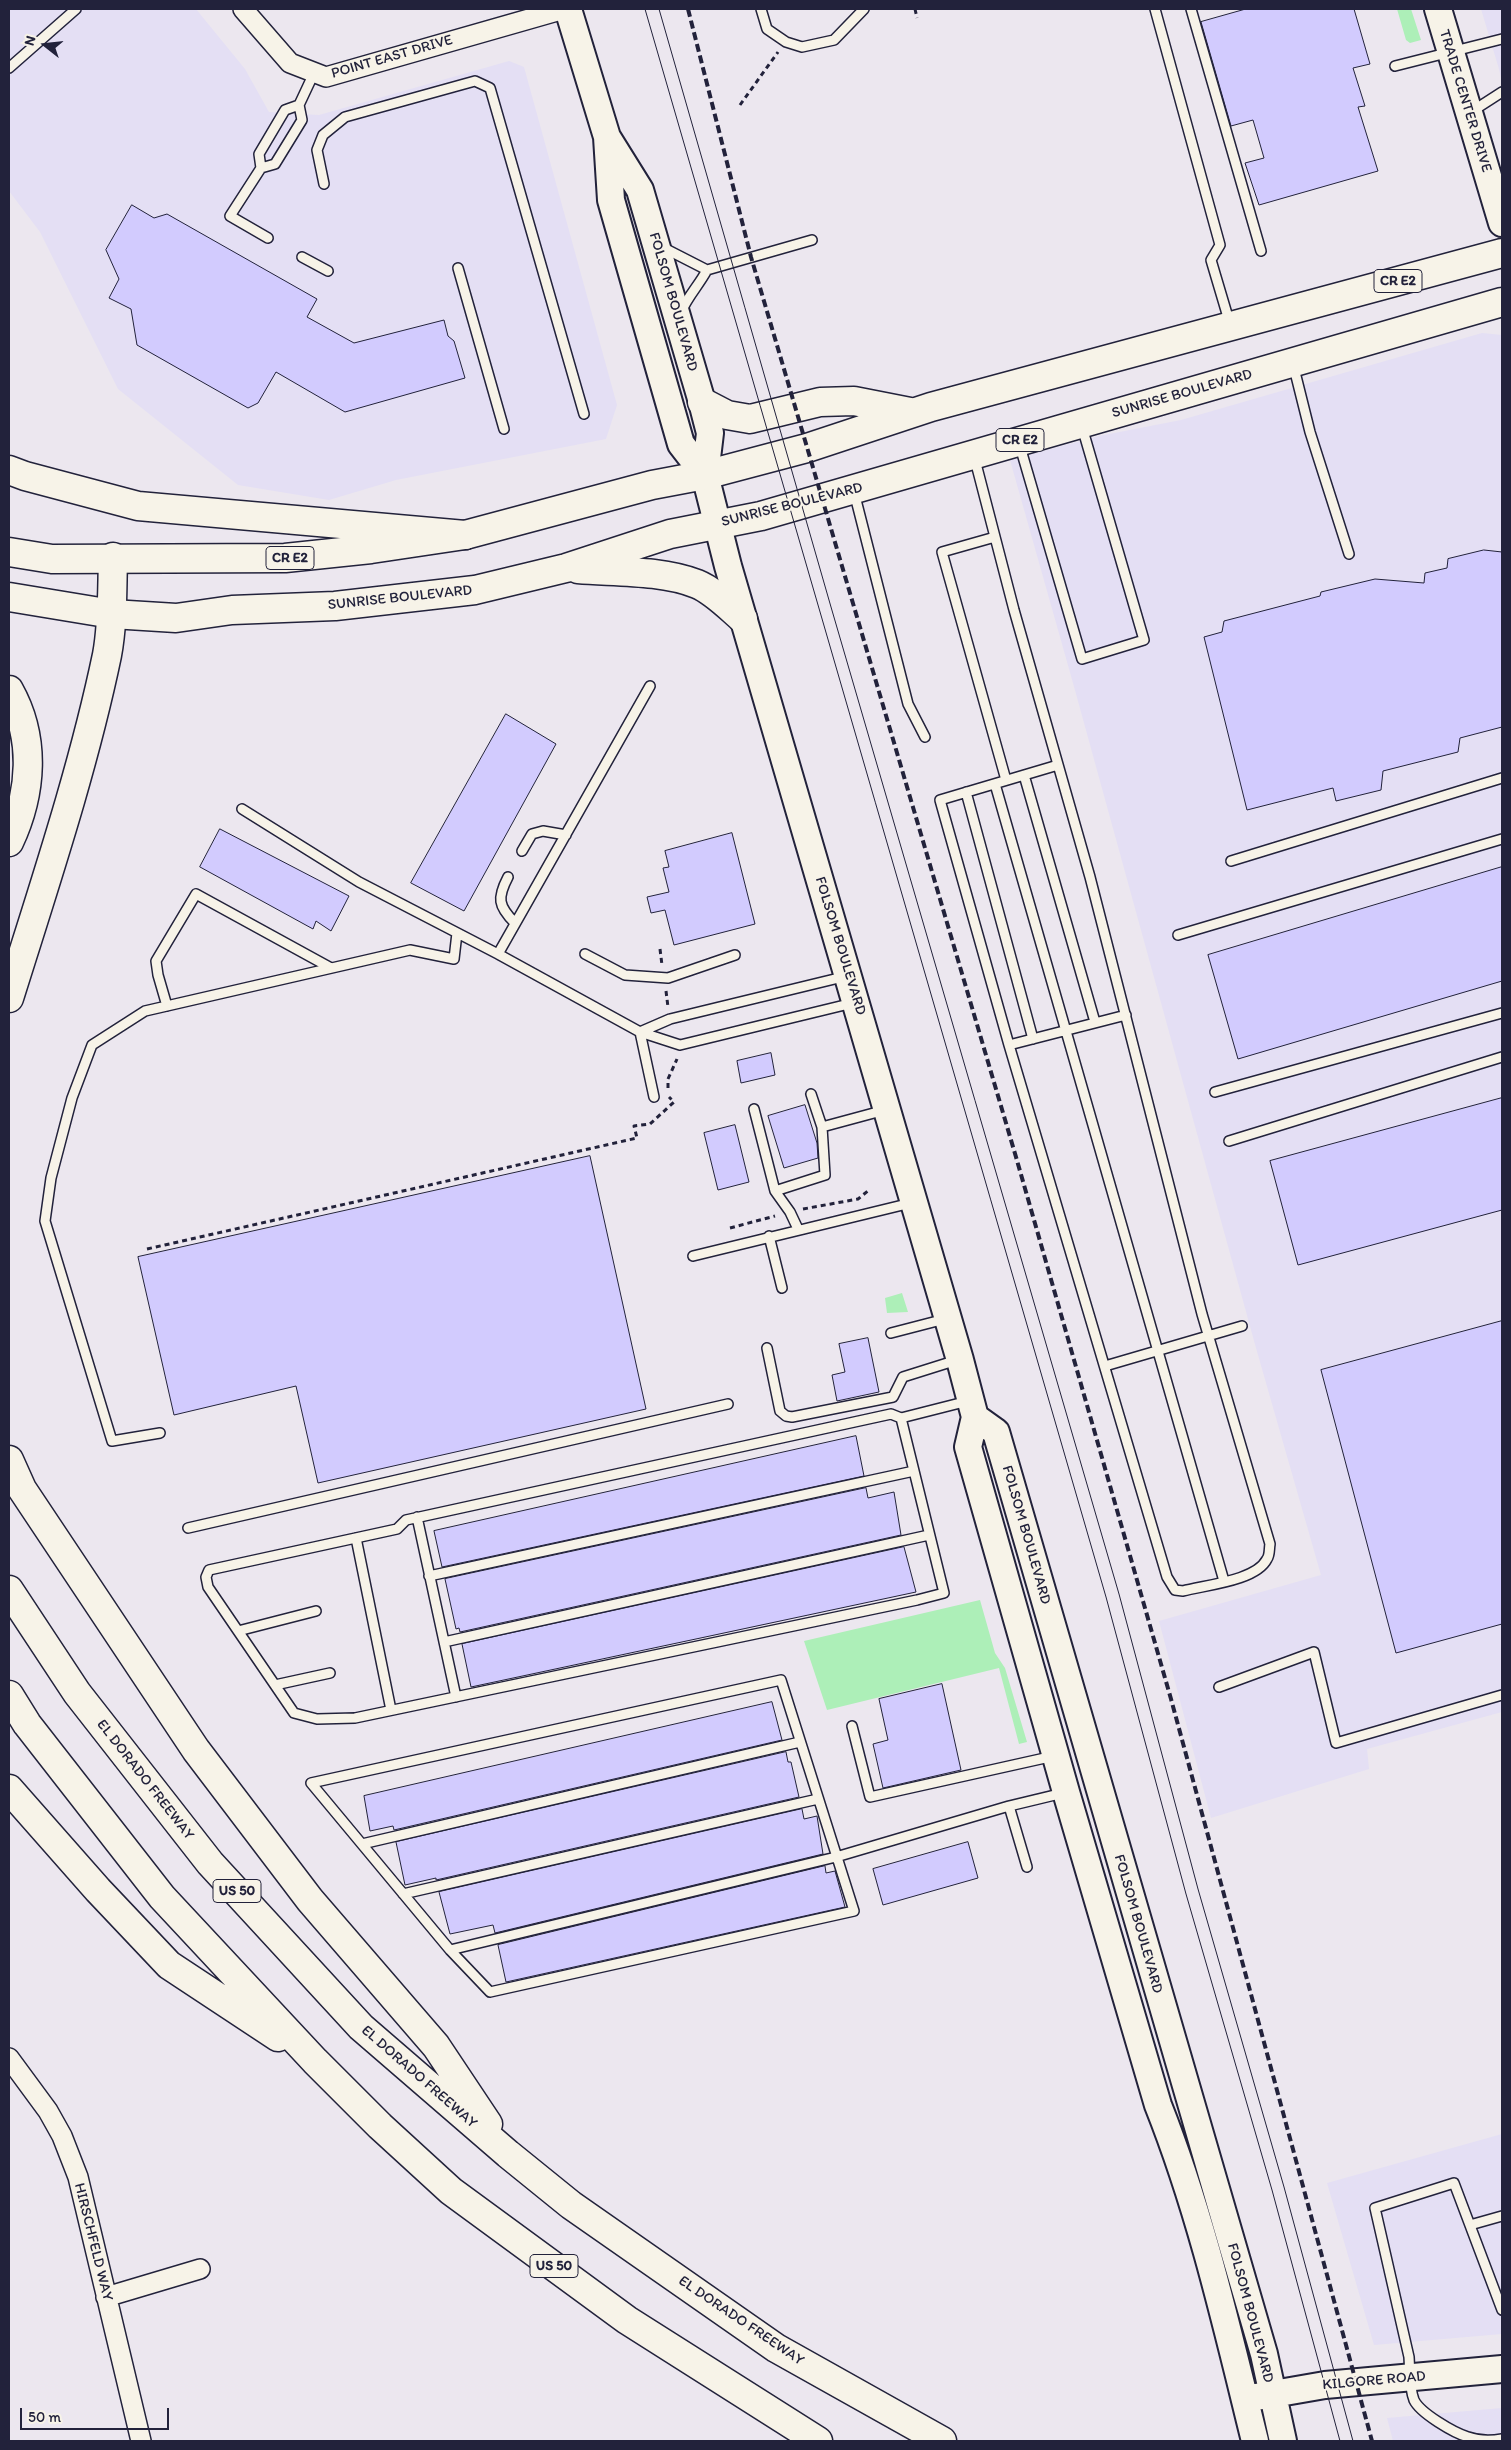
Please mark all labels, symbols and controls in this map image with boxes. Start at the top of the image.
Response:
north arrow [20,20,70,70]
street label: TRADE CENTER DRIVE [1435,27,1495,175]
street label: POINT EAST DRIVE [329,31,455,83]
text: N [21,34,40,48]
street label: FOLSOM BOULEVARD [645,230,701,374]
road number: CR E2 [1374,270,1422,292]
street label: SUNRISE BOULEVARD [1110,365,1254,423]
road number: CR E2 [996,428,1044,452]
street label: SUNRISE BOULEVARD [719,479,865,531]
road number: CR E2 [266,546,314,570]
street label: SUNRISE BOULEVARD [327,581,473,615]
street label: FOLSOM BOULEVARD [810,875,870,1017]
street label: FOLSOM BOULEVARD [998,1463,1054,1607]
street label: EL DORADO FREEWAY [92,1716,198,1844]
street label: FOLSOM BOULEVARD [1110,1852,1166,1996]
road number: US 50 [213,1880,261,1902]
street label: EL DORADO FREEWAY [357,2022,481,2132]
street label: HIRSCHFELD WAY [70,2181,116,2303]
street label: FOLSOM BOULEVARD [1223,2241,1277,2385]
road number: US 50 [530,2254,578,2278]
street label: EL DORADO FREEWAY [675,2272,807,2370]
street label: KILGORE ROAD [1322,2368,1426,2394]
scale bar [22,2398,171,2430]
text: 50 m [28,2408,61,2426]

